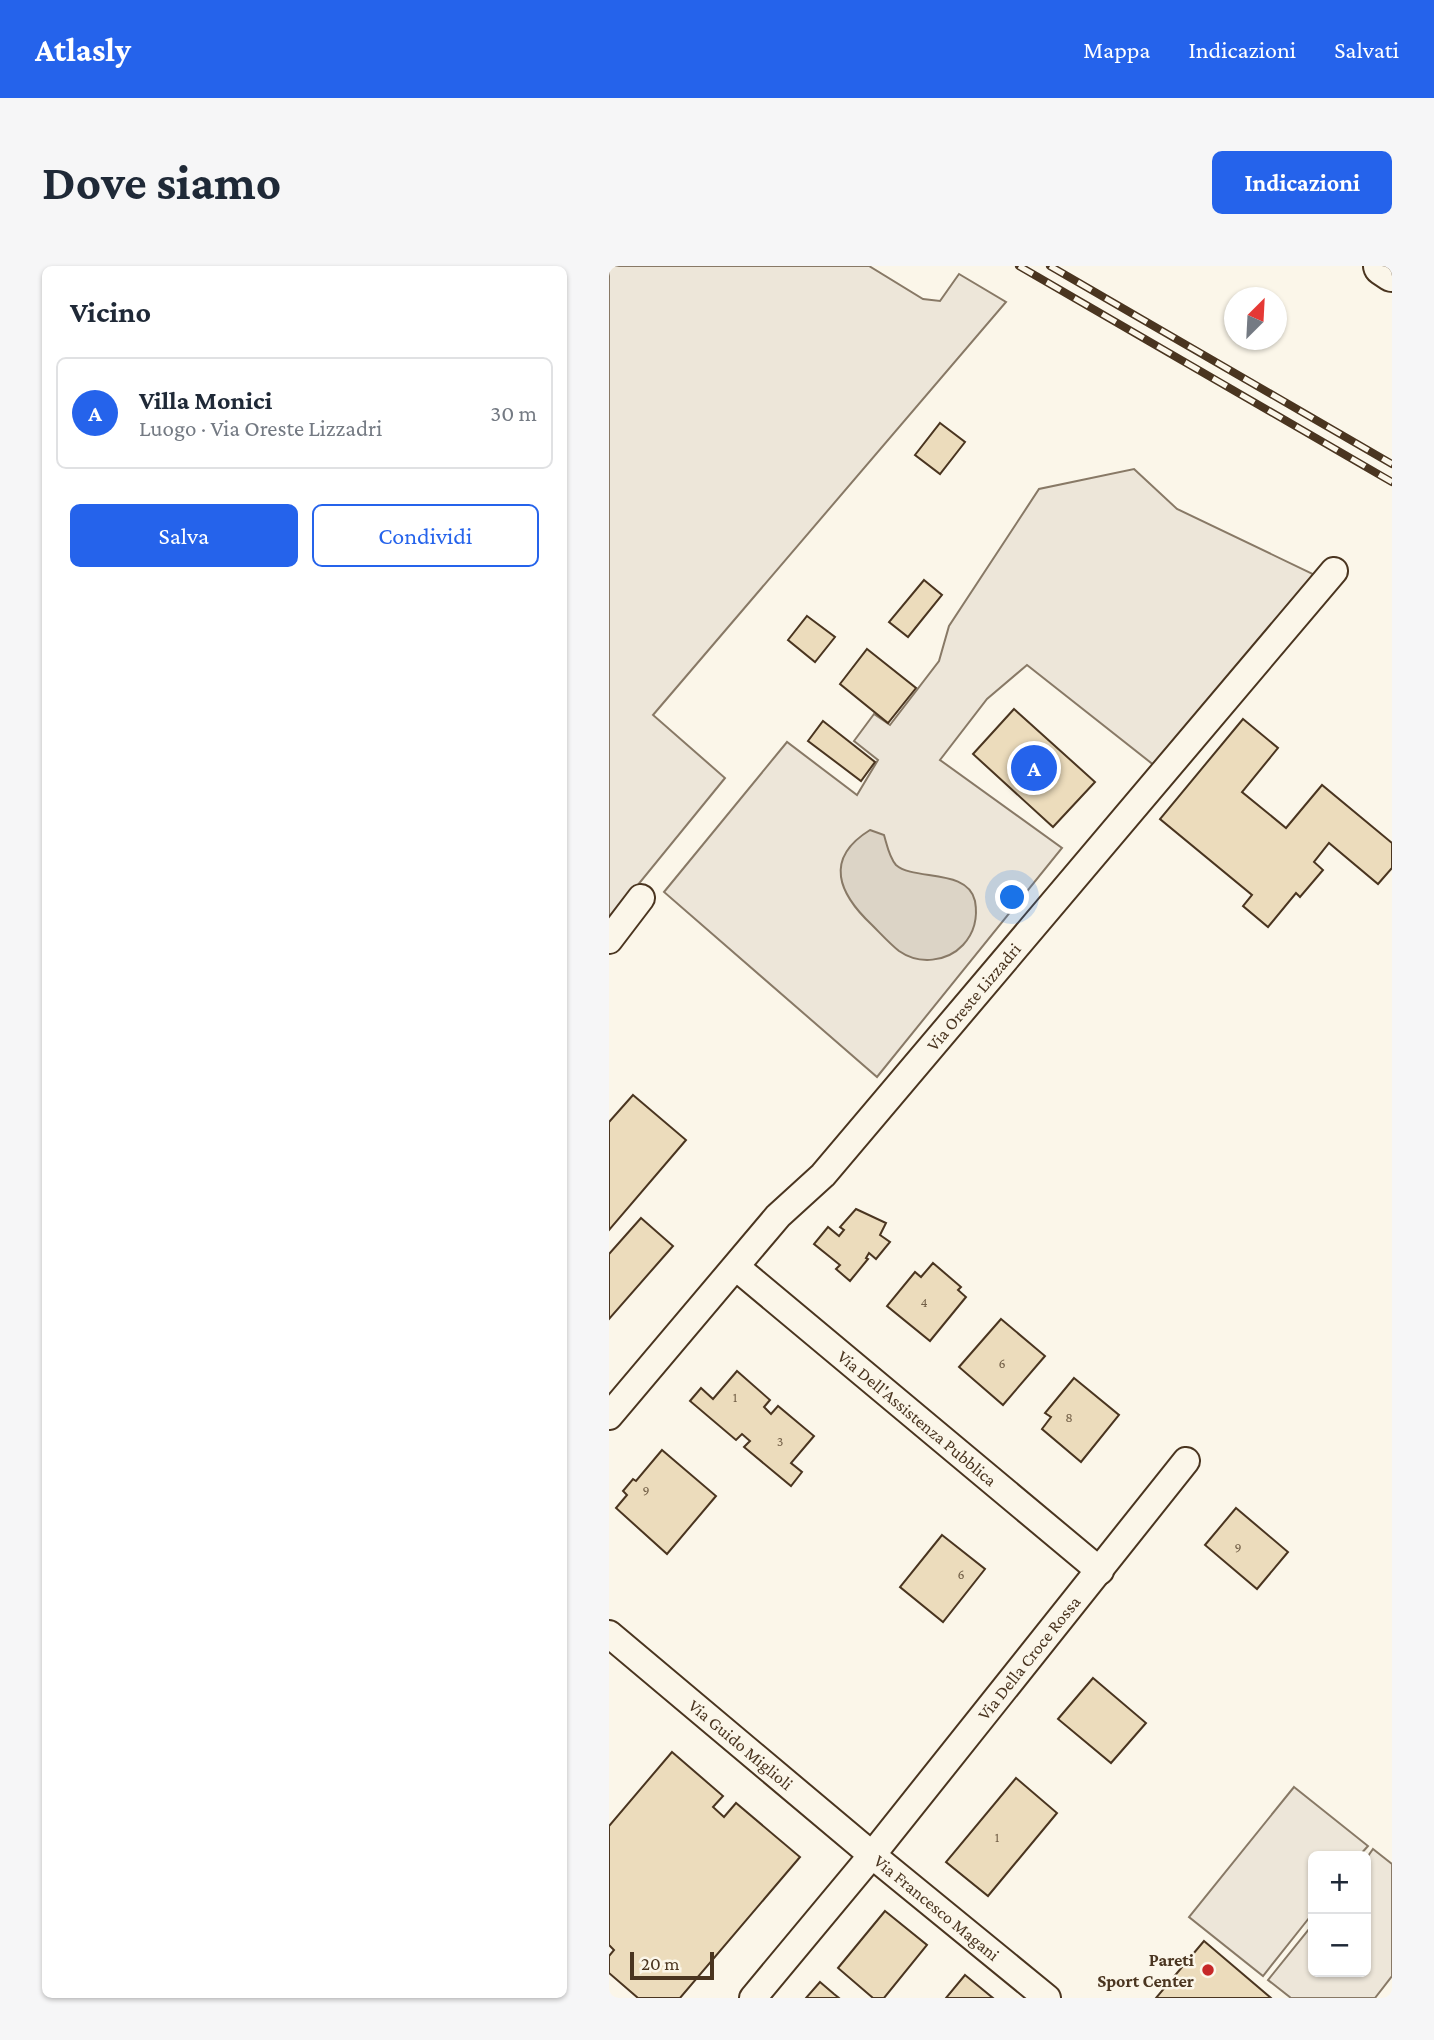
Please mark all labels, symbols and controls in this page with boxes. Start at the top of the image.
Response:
text: Atlasly [35,31,131,68]
text: Mappa [1083,36,1150,63]
text: Indicazioni [1188,36,1296,63]
text: Salvati [1334,36,1399,63]
button: Indicazioni [1212,151,1392,214]
text: Dove siamo [42,155,281,210]
north arrow [1224,287,1287,350]
text: Vicino [70,295,151,328]
text: Villa Monici [139,386,272,415]
text: A [88,400,102,426]
text: 30 m [490,400,537,426]
text: Luogo · Via Oreste Lizzadri [139,415,382,441]
button: Salva [70,504,298,567]
button: Condividi [312,504,539,567]
pin: A [1011,742,1057,794]
your location [995,880,1029,914]
street label: Via Oreste Lizzadri [923,939,1025,1055]
house number: 4 [920,1294,928,1310]
street label: Via Dell'Assistenza Pubblica [834,1346,1001,1490]
house number: 6 [998,1355,1006,1371]
house number: 1 [733,1389,738,1405]
house number: 8 [1065,1409,1073,1425]
house number: 3 [777,1433,783,1449]
house number: 9 [642,1482,650,1498]
house number: 9 [1234,1539,1242,1555]
house number: 6 [957,1566,965,1582]
street label: Via Della Croce Rossa [974,1592,1085,1724]
street label: Via Guido Miglioli [684,1695,797,1794]
house number: 1 [995,1829,1000,1845]
street label: Via Francesco Magani [870,1851,1004,1965]
map controls [1308,1851,1371,1977]
button: + [1308,1851,1371,1914]
button: − [1308,1914,1371,1977]
scale bar [630,1949,714,1981]
place label: Pareti Sport Center [1097,1950,1195,1991]
text: 20 m [641,1953,680,1974]
marker: Pareti Sport Center [1200,1962,1216,1978]

